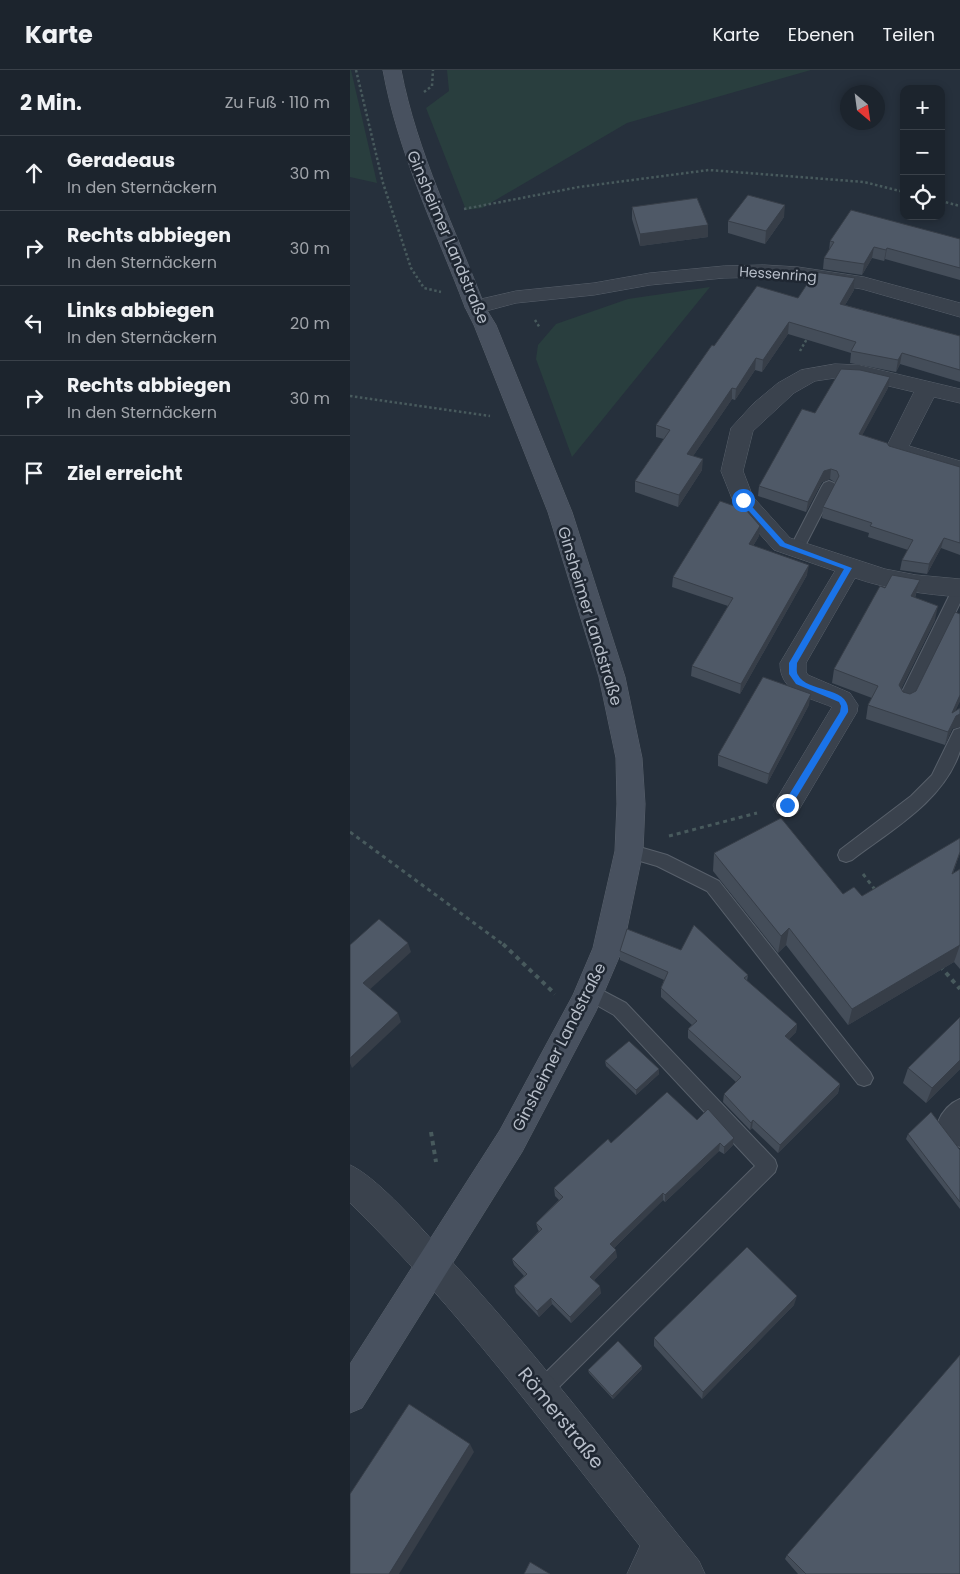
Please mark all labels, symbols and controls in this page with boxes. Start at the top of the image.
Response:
text: Karte [25,18,93,51]
text: Karte [712,22,760,47]
text: Ebenen [788,22,855,47]
text: Teilen [883,22,935,47]
north arrow [840,85,885,130]
map controls [900,85,945,220]
button: + [900,85,945,130]
text: 2 Min. [20,88,82,117]
text: Zu Fuß · 110 m [225,91,330,114]
button: − [900,130,945,175]
text: Geradeaus [67,147,175,174]
street label: Ginsheimer Landstraße [401,147,495,327]
icon: ahead [20,159,48,187]
text: 30 m [290,162,330,185]
button: locate [900,175,945,220]
text: In den Sternäckern [67,176,217,199]
text: Rechts abbiegen [67,222,231,249]
icon: right [20,234,48,262]
text: 30 m [290,237,330,260]
text: In den Sternäckern [67,251,217,274]
street label: Hessenring [739,261,817,287]
text: Links abbiegen [67,297,214,324]
icon: left [20,309,48,337]
text: 20 m [290,312,330,335]
text: In den Sternäckern [67,326,217,349]
text: Rechts abbiegen [67,372,231,399]
icon: right [20,384,48,412]
text: 30 m [290,387,330,410]
text: In den Sternäckern [67,401,217,424]
icon: arrive [20,459,48,487]
text: Ziel erreicht [67,460,183,487]
route start [732,489,755,512]
street label: Ginsheimer Landstraße [552,524,628,709]
route end [776,794,799,817]
street label: Ginsheimer Landstraße [506,959,612,1135]
street label: Römerstraße [512,1361,610,1475]

